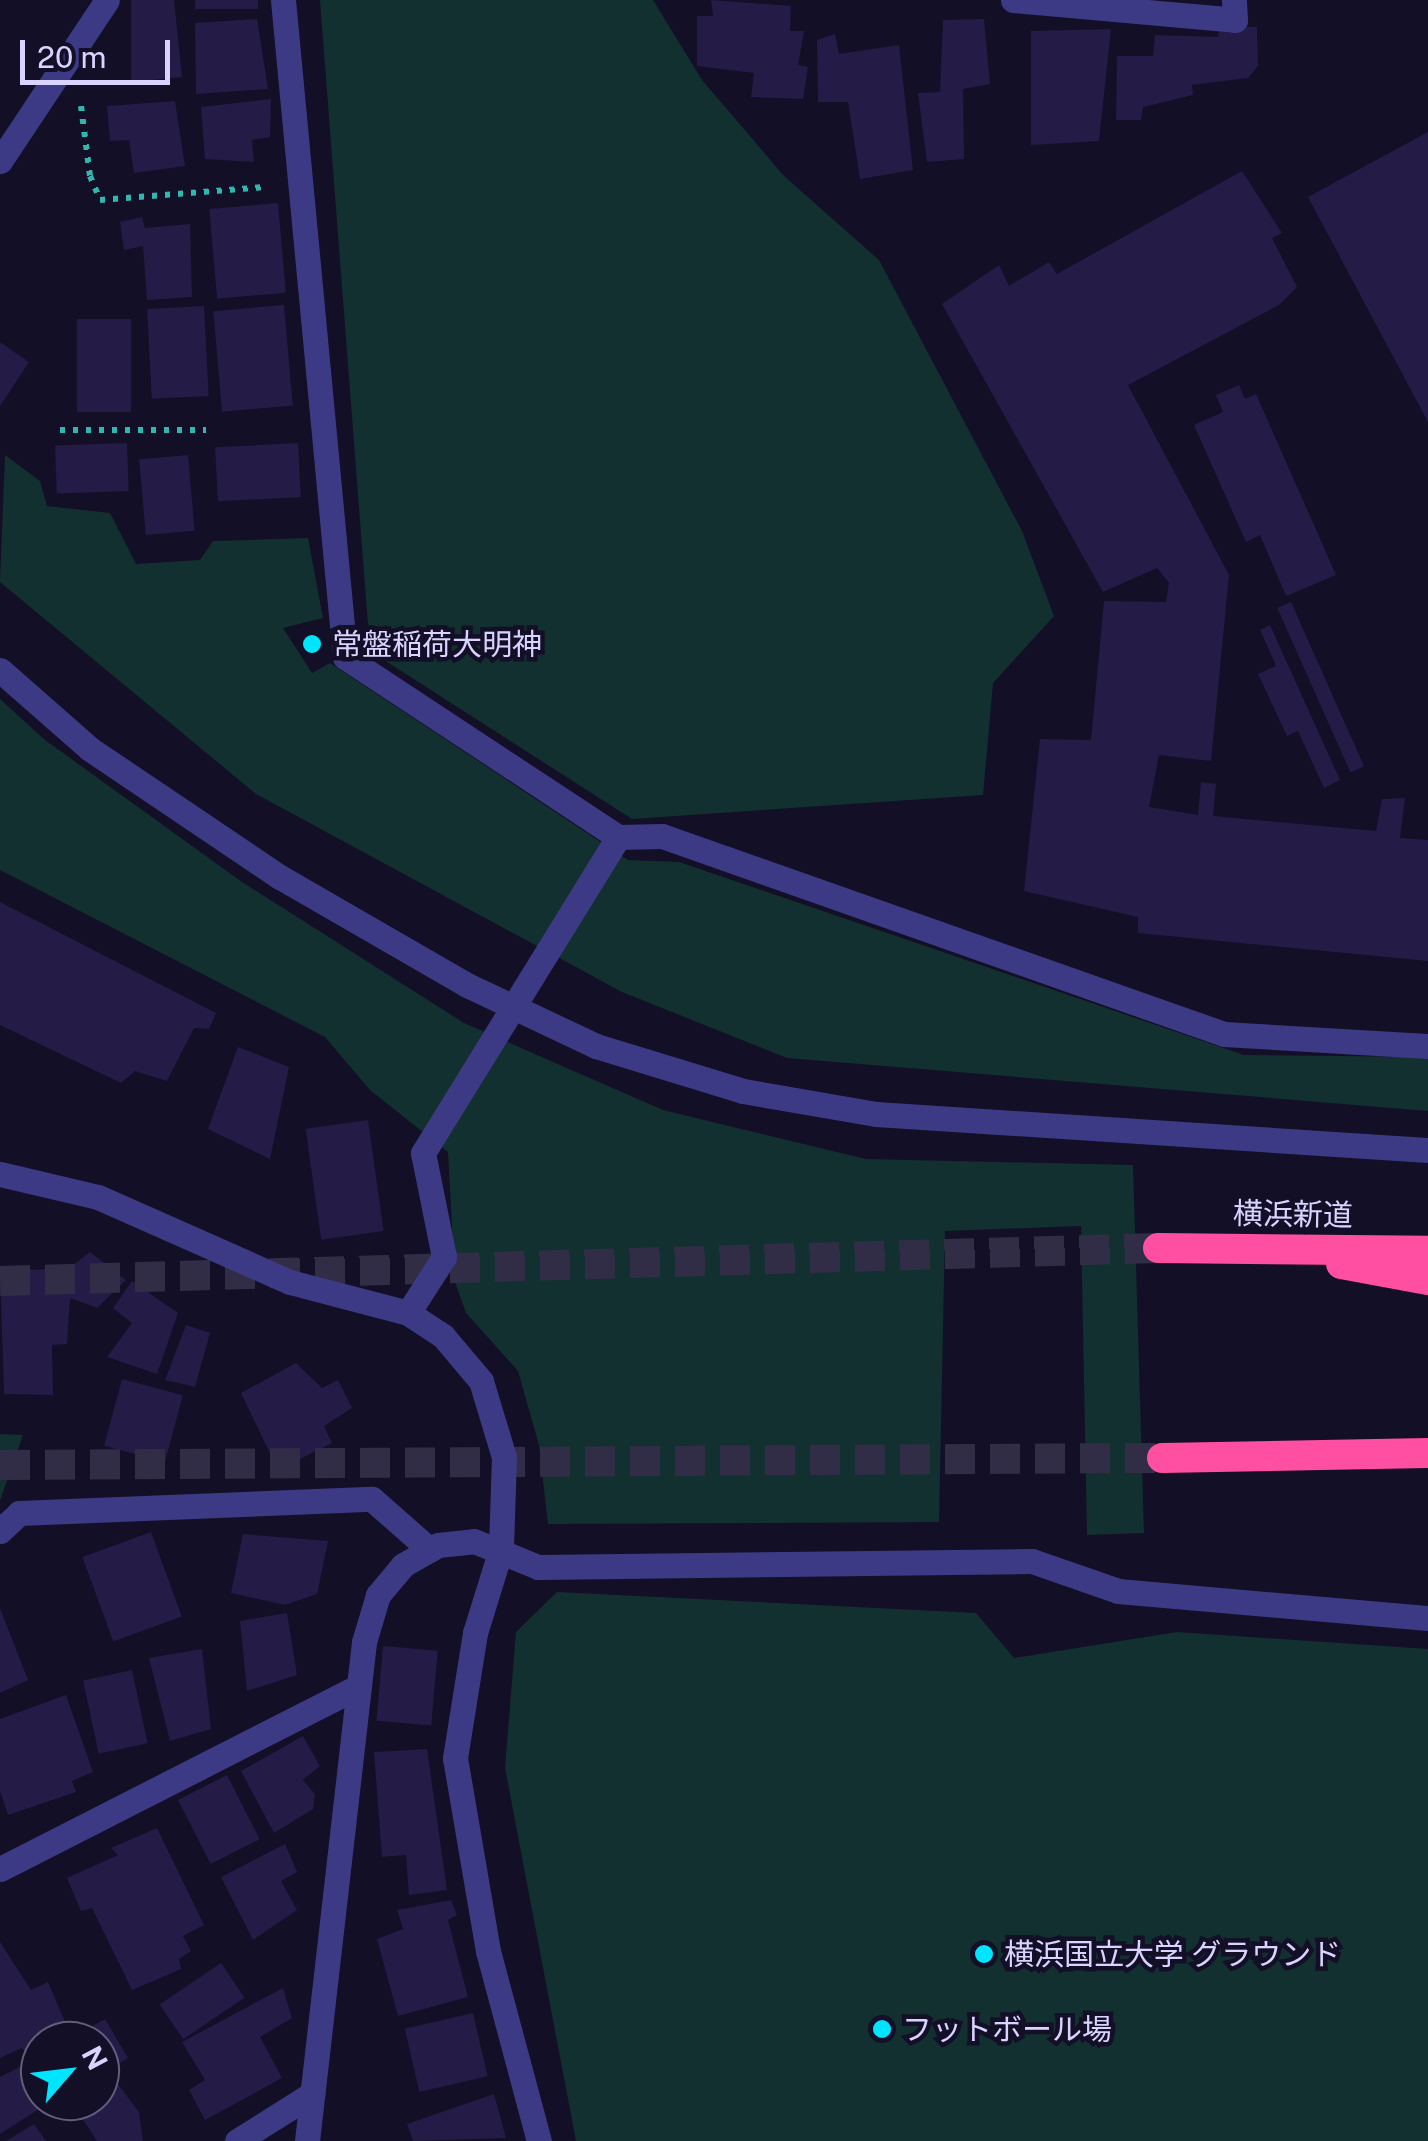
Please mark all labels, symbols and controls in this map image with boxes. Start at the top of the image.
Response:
scale bar [25,20,175,82]
text: 20 m [37,39,106,75]
place label: 常盤稲荷大明神 [332,626,542,662]
marker: 常盤稲荷大明神 [301,633,323,655]
street label: 横浜新道 [1233,1195,1353,1233]
place label: 横浜国立大学 グラウンド [1004,1936,1341,1972]
marker: 横浜国立大学 グラウンド [973,1943,995,1965]
place label: フットボール場 [902,2011,1112,2047]
marker: フットボール場 [871,2018,893,2040]
north arrow [20,2021,120,2121]
text: N [75,2040,115,2075]

